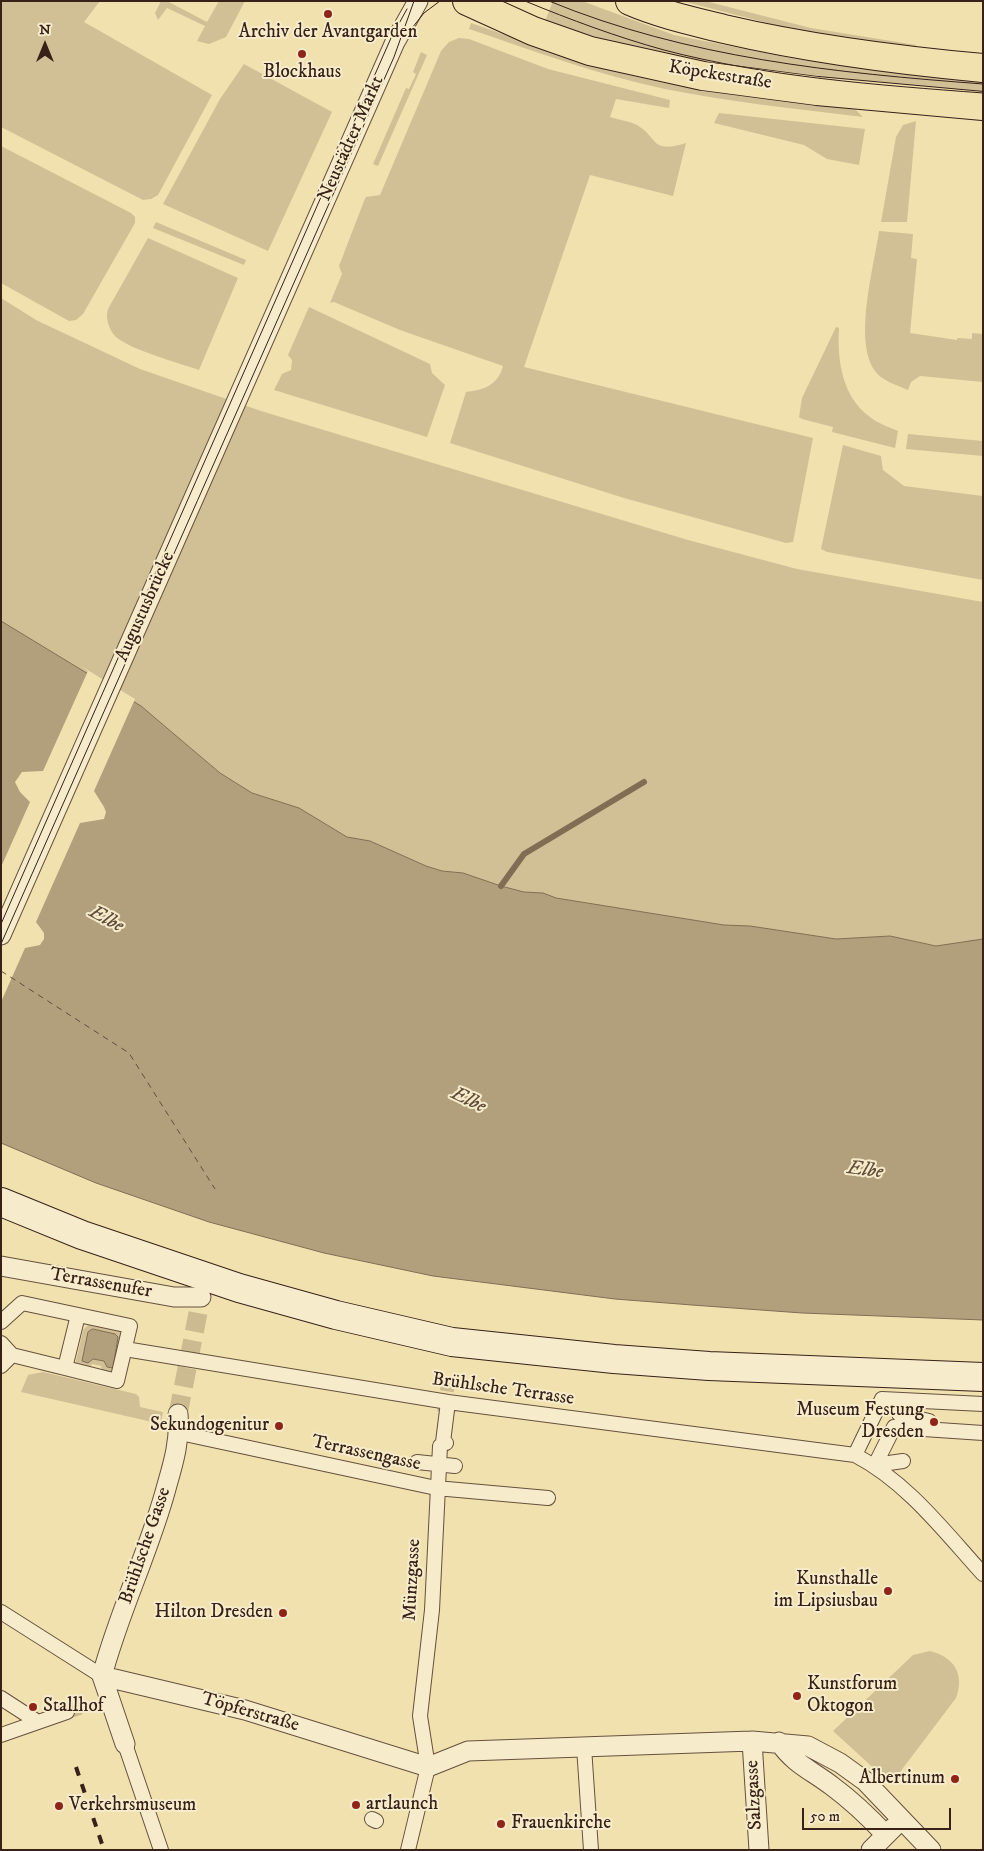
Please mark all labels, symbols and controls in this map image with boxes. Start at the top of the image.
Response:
marker: Archiv der Avantgarden [322,8,334,20]
north arrow [20,20,70,70]
text: N [39,21,51,39]
place label: Archiv der Avantgarden [239,22,417,44]
marker: Blockhaus [296,48,308,60]
street label: Köpckestraße [667,57,773,95]
place label: Blockhaus [263,62,341,84]
street label: Neustädter Markt [314,73,390,205]
street label: Augustusbrücke [112,548,180,666]
water label: Elbe [85,901,127,939]
water label: Elbe [447,1083,489,1119]
water label: Elbe [846,1157,884,1185]
street label: Terrassenufer [48,1264,154,1304]
street label: Brühlsche Terrasse [430,1369,576,1411]
place label: Museum Festung Dresden [796,1400,924,1444]
place label: Sekundogenitur [150,1415,269,1437]
marker: Museum Festung Dresden [928,1416,940,1428]
marker: Sekundogenitur [273,1420,285,1432]
street label: Terrassengasse [309,1431,423,1477]
street label: Brühlsche Gasse [115,1485,177,1607]
street label: Münzgasse [399,1538,427,1622]
place label: Kunsthalle im Lipsiusbau [774,1569,878,1613]
marker: Kunsthalle im Lipsiusbau [882,1585,894,1597]
place label: Hilton Dresden [154,1602,273,1624]
marker: Hilton Dresden [277,1607,289,1619]
place label: Kunstforum Oktogon [807,1674,897,1718]
street label: Töpferstraße [199,1688,301,1738]
marker: Kunstforum Oktogon [791,1690,803,1702]
place label: Stallhof [43,1696,104,1718]
marker: Stallhof [27,1701,39,1713]
street label: Salzgasse [742,1760,768,1830]
place label: Albertinum [859,1768,945,1790]
marker: Albertinum [949,1773,961,1785]
place label: artlaunch [366,1794,438,1816]
place label: Verkehrsmuseum [69,1795,196,1817]
scale bar [804,1798,953,1830]
marker: artlaunch [350,1799,362,1811]
marker: Verkehrsmuseum [53,1800,65,1812]
text: 50 m [810,1807,840,1826]
place label: Frauenkirche [511,1813,611,1835]
marker: Frauenkirche [495,1818,507,1830]

